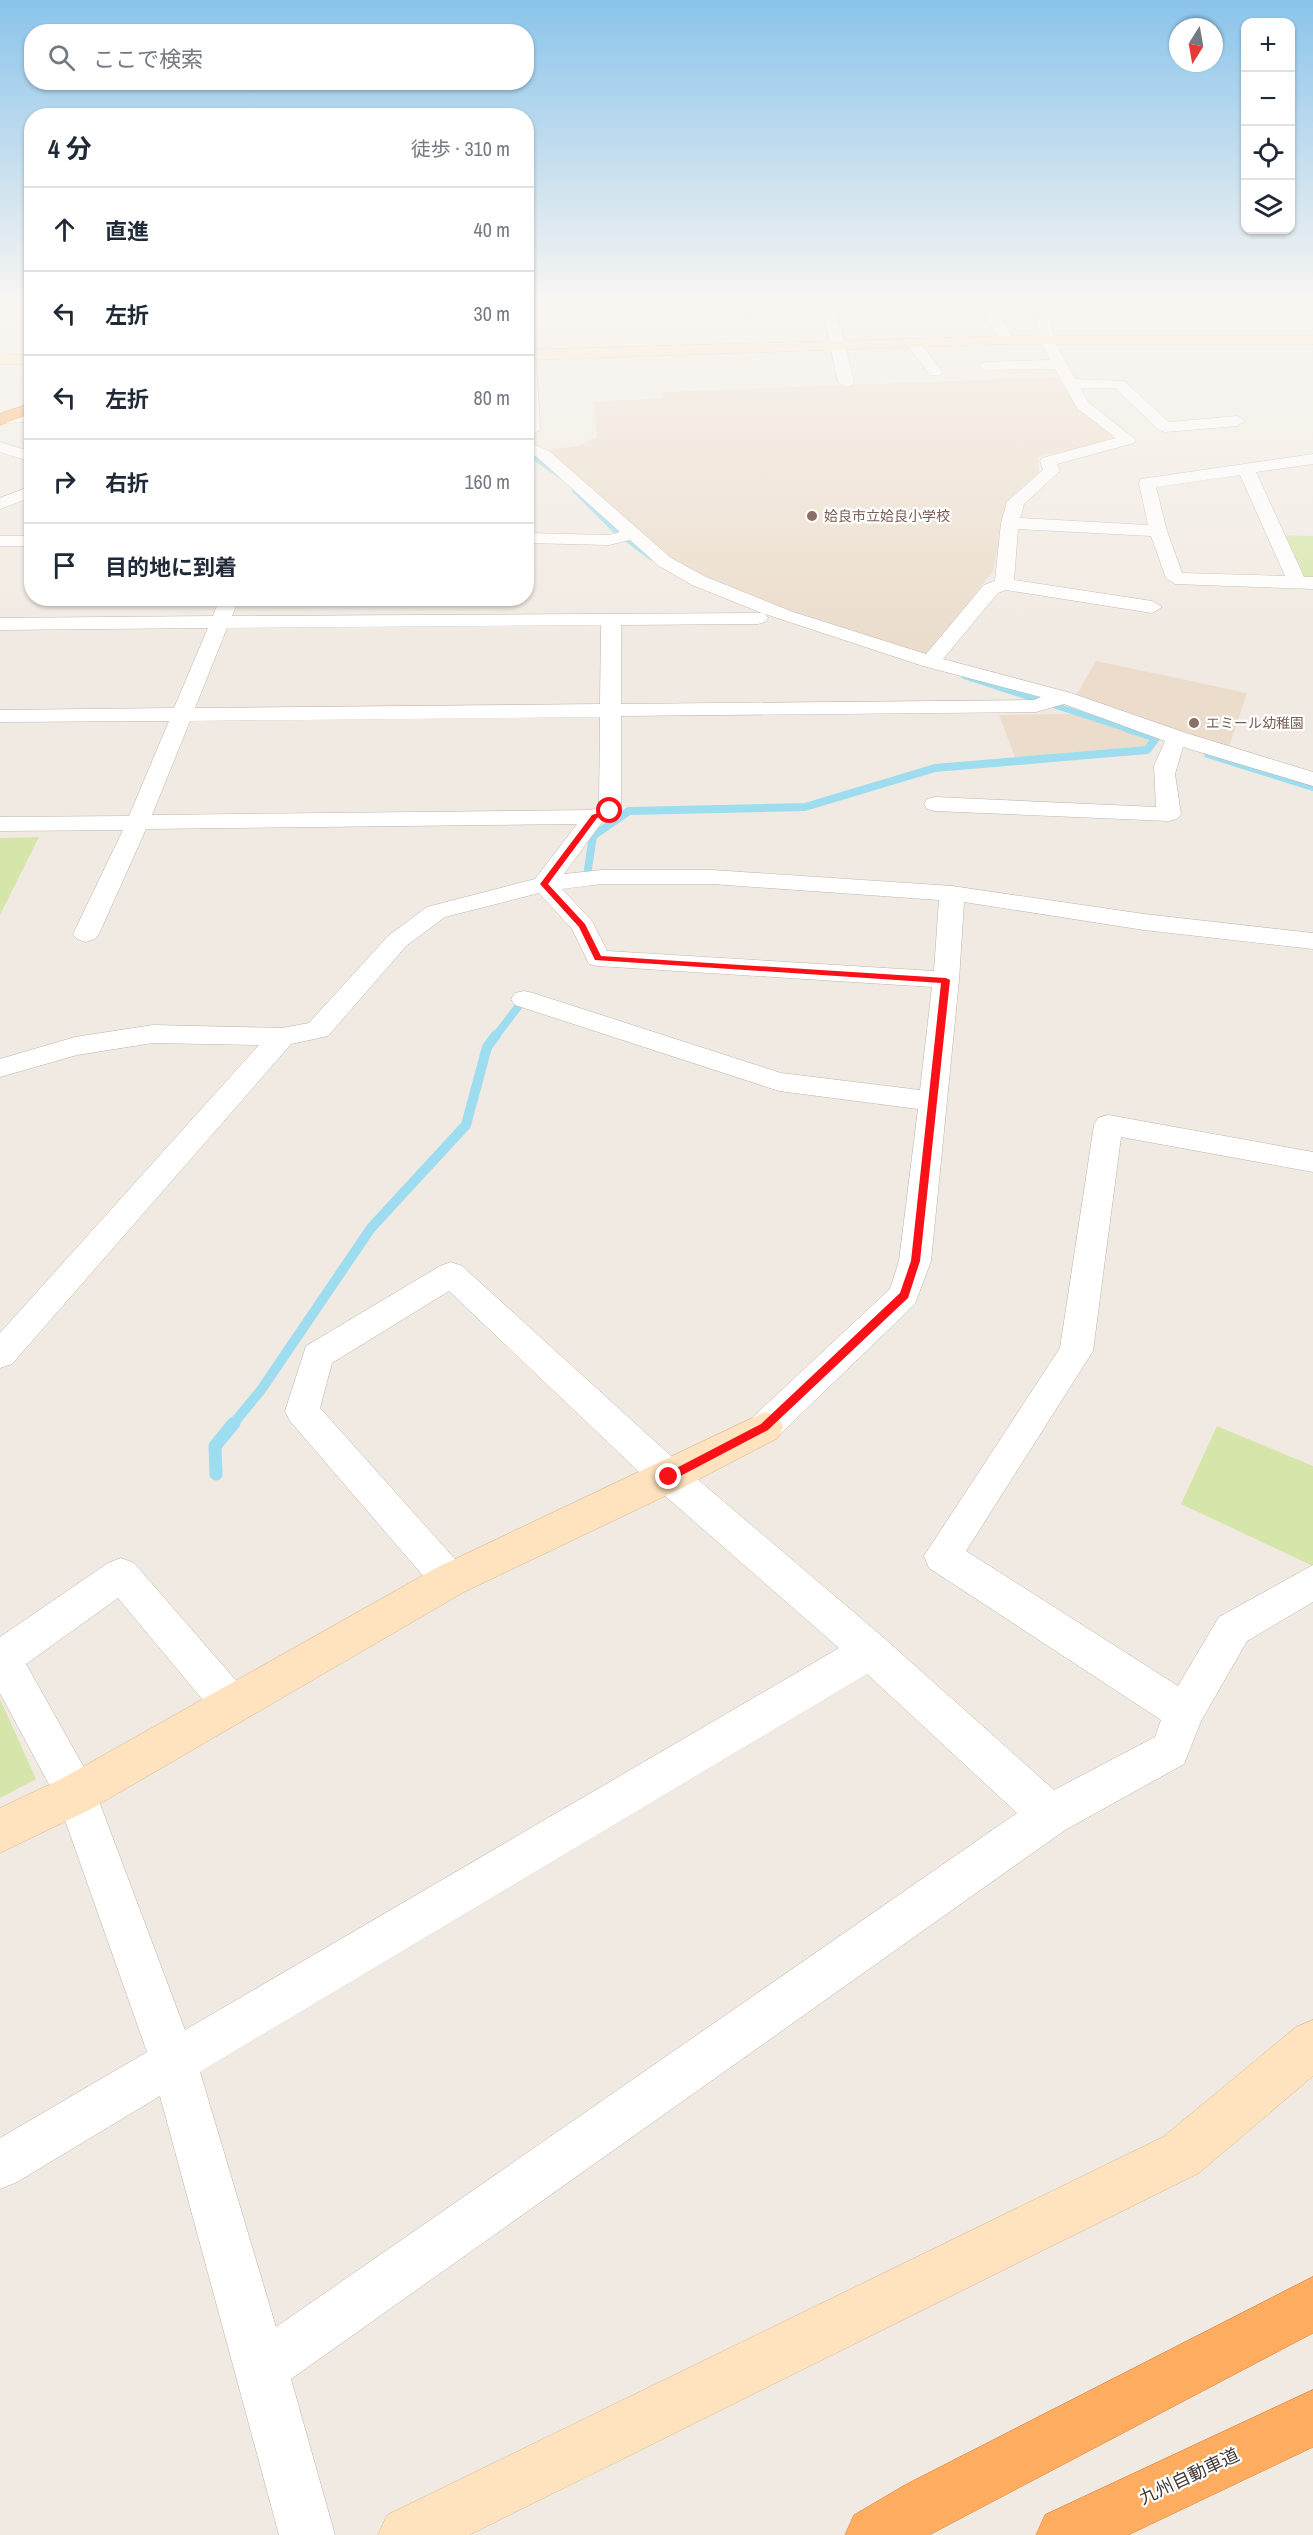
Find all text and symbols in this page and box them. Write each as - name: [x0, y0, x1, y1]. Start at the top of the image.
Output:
- north arrow: [1169, 18, 1223, 72]
- map controls: [1241, 18, 1295, 234]
- button: +: [1241, 18, 1295, 72]
- search box: [24, 24, 534, 90]
- icon: search: [45, 41, 78, 74]
- text: ここで検索: [93, 44, 203, 74]
- button: −: [1241, 72, 1295, 126]
- button: locate: [1241, 126, 1295, 180]
- text: 4 分: [48, 131, 92, 166]
- text: 徒歩 · 310 m: [411, 135, 510, 162]
- button: layers: [1241, 180, 1295, 234]
- icon: ahead: [48, 213, 81, 246]
- text: 直進: [105, 216, 149, 246]
- text: 40 m: [474, 216, 510, 243]
- icon: left: [48, 297, 81, 330]
- text: 左折: [105, 300, 149, 330]
- text: 30 m: [474, 300, 510, 327]
- icon: left: [48, 381, 81, 414]
- text: 左折: [105, 384, 149, 414]
- text: 80 m: [474, 384, 510, 411]
- icon: right: [48, 465, 81, 498]
- text: 右折: [105, 468, 149, 498]
- text: 160 m: [464, 468, 510, 495]
- place label: 姶良市立姶良小学校: [824, 507, 950, 525]
- marker: 姶良市立姶良小学校: [805, 509, 819, 523]
- icon: arrive: [48, 549, 81, 582]
- text: 目的地に到着: [105, 552, 237, 582]
- place label: エミール幼稚園: [1206, 714, 1304, 732]
- marker: エミール幼稚園: [1187, 716, 1201, 730]
- route start: [596, 797, 622, 823]
- route end: [655, 1463, 681, 1489]
- street label: 九州自動車道: [1135, 2442, 1243, 2510]

